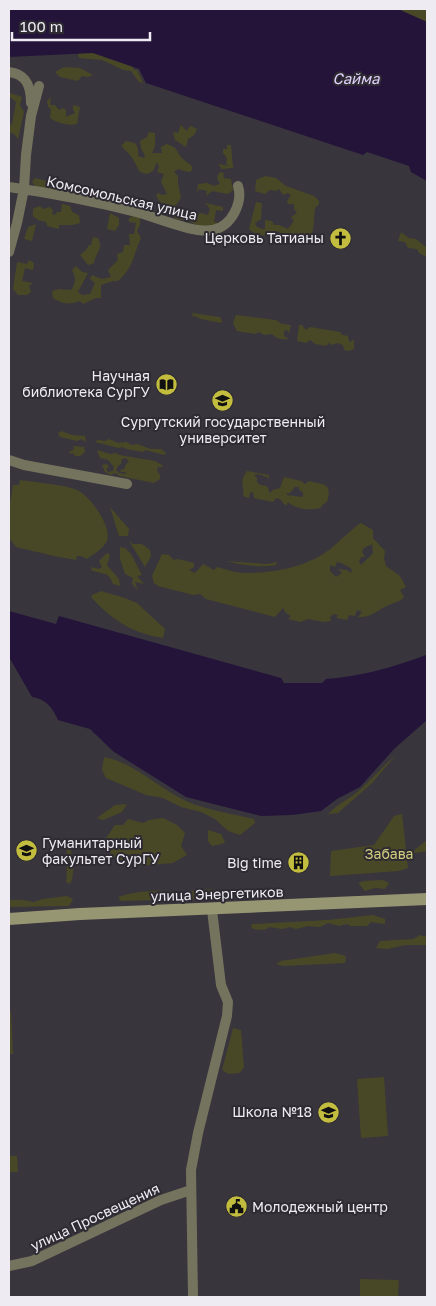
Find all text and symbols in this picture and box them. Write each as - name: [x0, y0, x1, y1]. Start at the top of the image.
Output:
- scale bar: [12, 10, 150, 42]
- text: 100 m: [20, 17, 63, 35]
- water label: Сайма: [332, 69, 380, 87]
- street label: Комсомольская улица: [45, 172, 199, 223]
- church icon: Церковь Татианы: [328, 226, 352, 250]
- place label: Церковь Татианы: [205, 229, 324, 246]
- place label: Научная библиотека СурГУ: [22, 367, 151, 400]
- library icon: Научная библиотека СурГУ: [154, 372, 178, 396]
- school or university icon: Сургутский государственный университет: [211, 388, 235, 412]
- place label: Сургутский государственный университет: [121, 413, 325, 446]
- place label: Гуманитарный факультет СурГУ: [42, 834, 160, 867]
- school or university icon: Гуманитарный факультет СурГУ: [14, 839, 38, 863]
- park label: Забава: [365, 845, 413, 862]
- building icon: Big time: [286, 851, 310, 875]
- place label: Big time: [227, 854, 282, 871]
- street label: улица Энергетиков: [150, 883, 284, 904]
- school or university icon: Школа №18: [316, 1100, 340, 1124]
- place label: Школа №18: [232, 1103, 312, 1120]
- street label: улица Просвещения: [27, 1179, 162, 1254]
- public building icon: Молодежный центр: [224, 1195, 248, 1219]
- place label: Молодежный центр: [252, 1198, 388, 1215]

